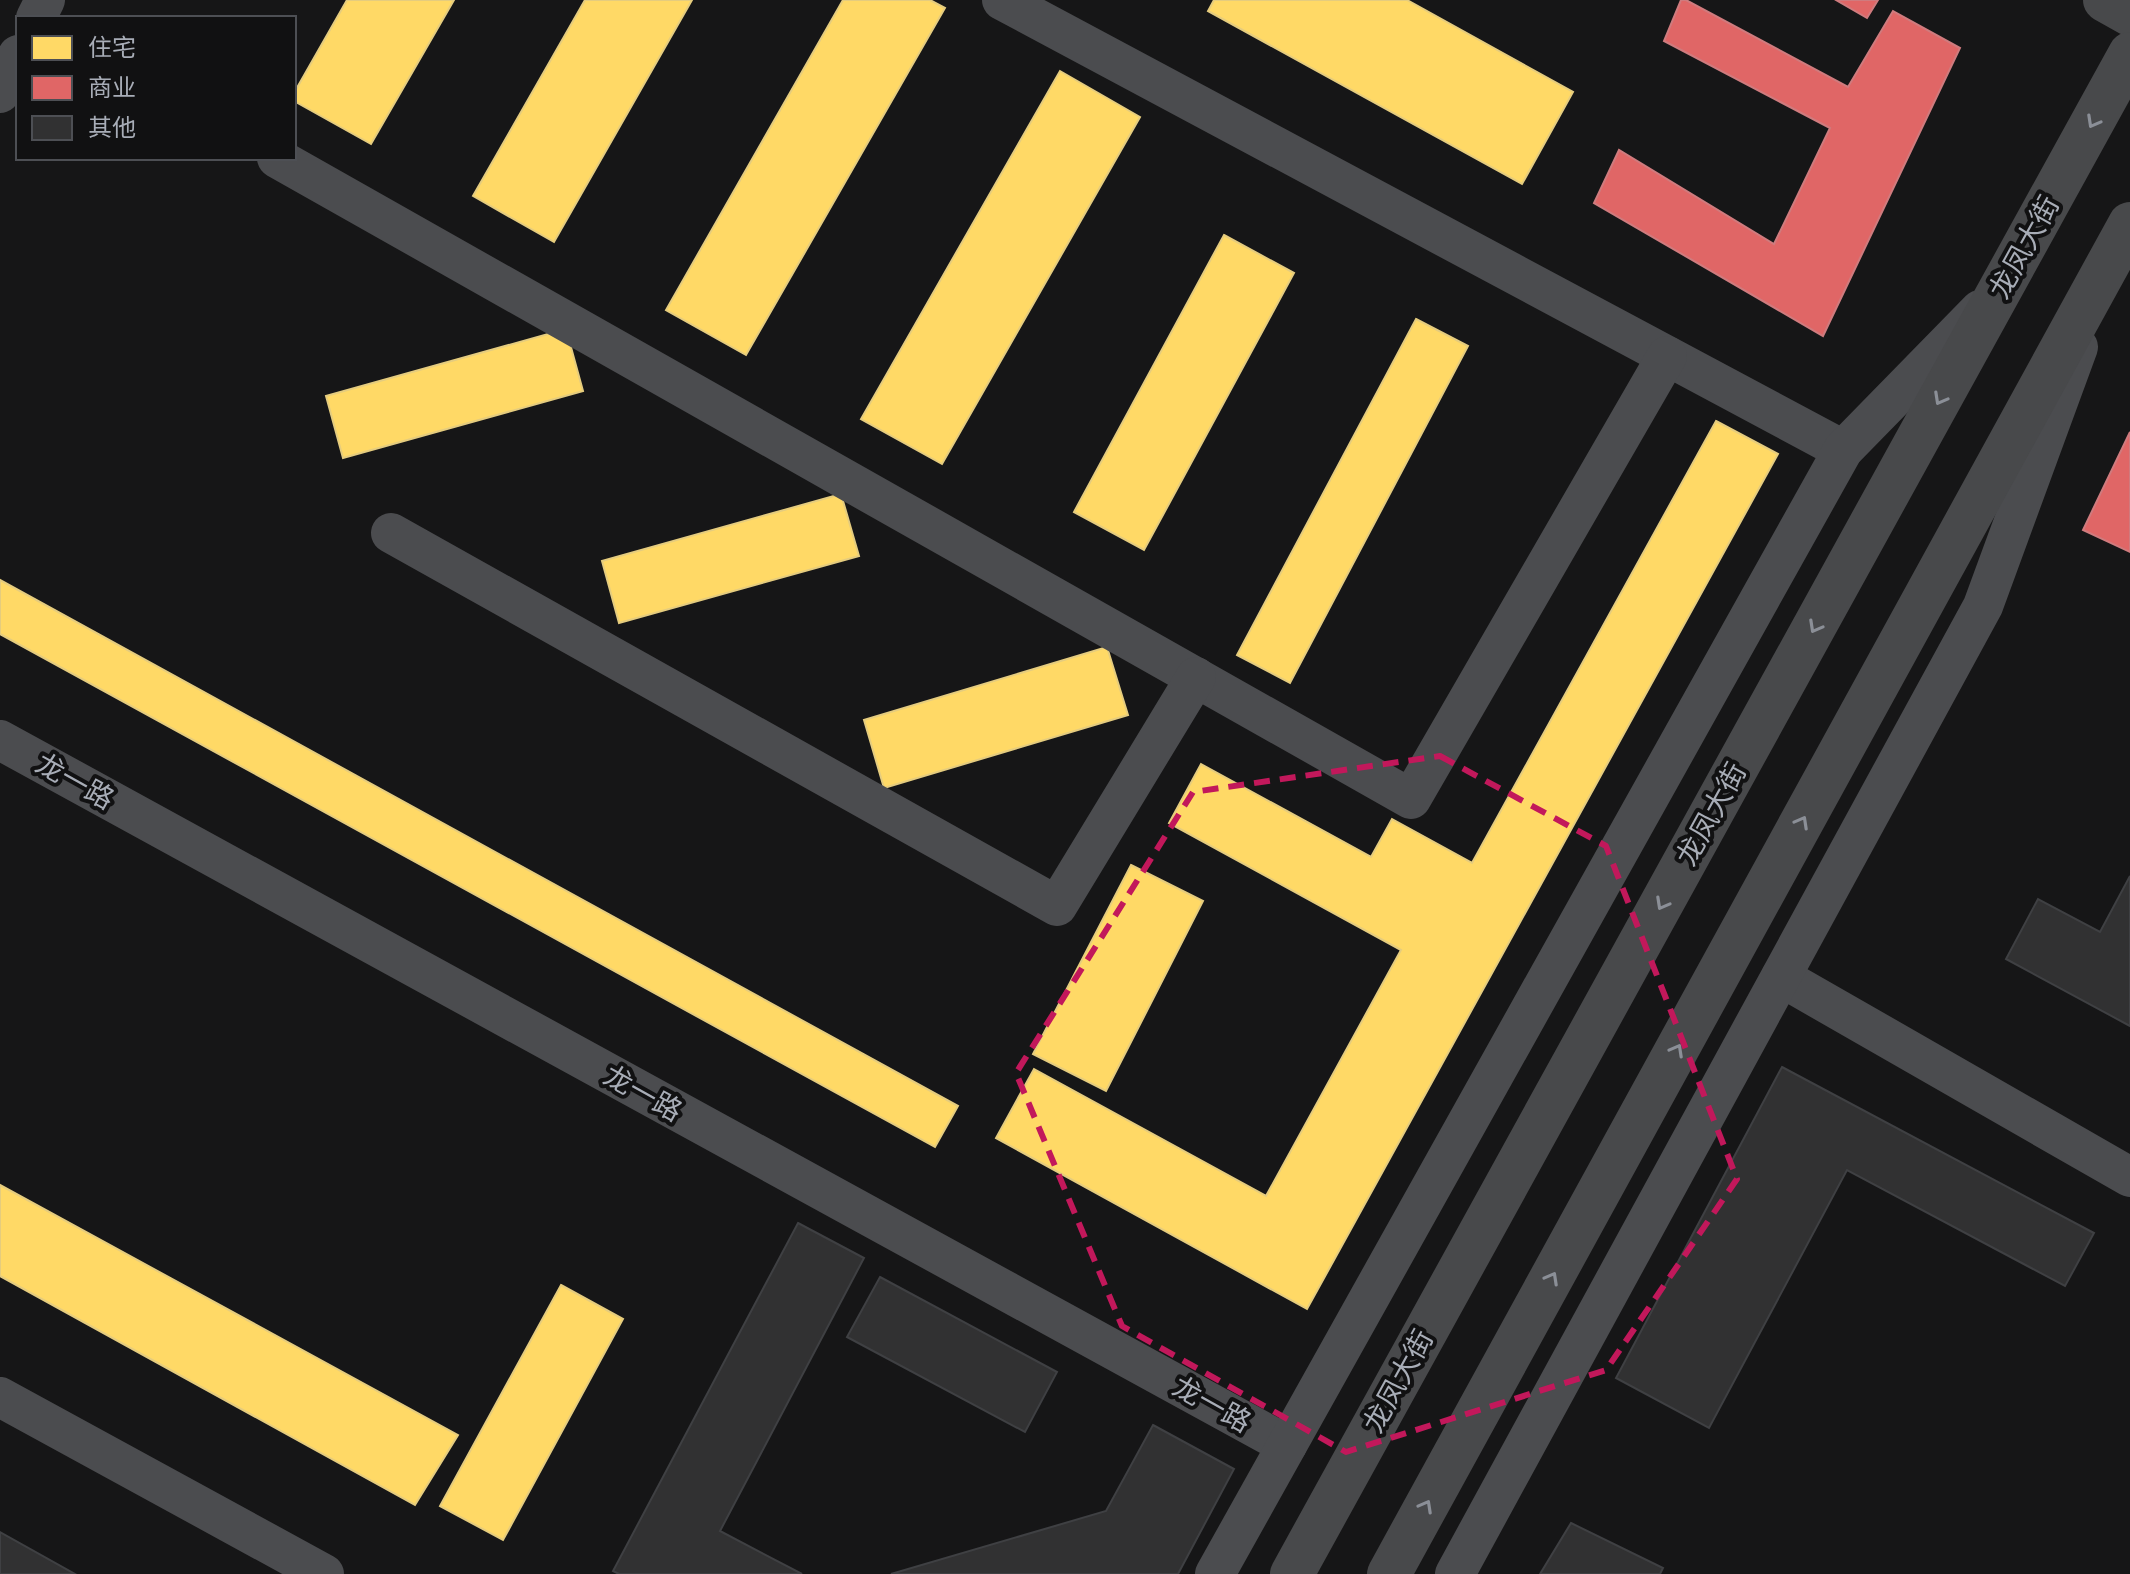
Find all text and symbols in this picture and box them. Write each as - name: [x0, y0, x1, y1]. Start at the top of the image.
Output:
- legend: [16, 16, 296, 160]
- text: 住宅: [88, 30, 136, 63]
- text: 商业: [88, 70, 136, 103]
- text: 其他: [88, 110, 136, 143]
- one-way arrow: [2087, 114, 2102, 129]
- street label: 龙凤大街: [1979, 188, 2067, 305]
- one-way arrow: [1935, 391, 1950, 406]
- one-way arrow: [1809, 618, 1825, 633]
- street label: 龙一路: [30, 743, 121, 817]
- street label: 龙凤大街: [1666, 755, 1754, 872]
- one-way arrow: [1792, 816, 1808, 831]
- one-way arrow: [1656, 895, 1672, 909]
- one-way arrow: [1667, 1044, 1682, 1058]
- street label: 龙一路: [598, 1055, 689, 1129]
- one-way arrow: [1542, 1271, 1557, 1286]
- street label: 龙凤大街: [1353, 1322, 1441, 1439]
- street label: 龙一路: [1167, 1366, 1258, 1440]
- one-way arrow: [1417, 1499, 1432, 1514]

